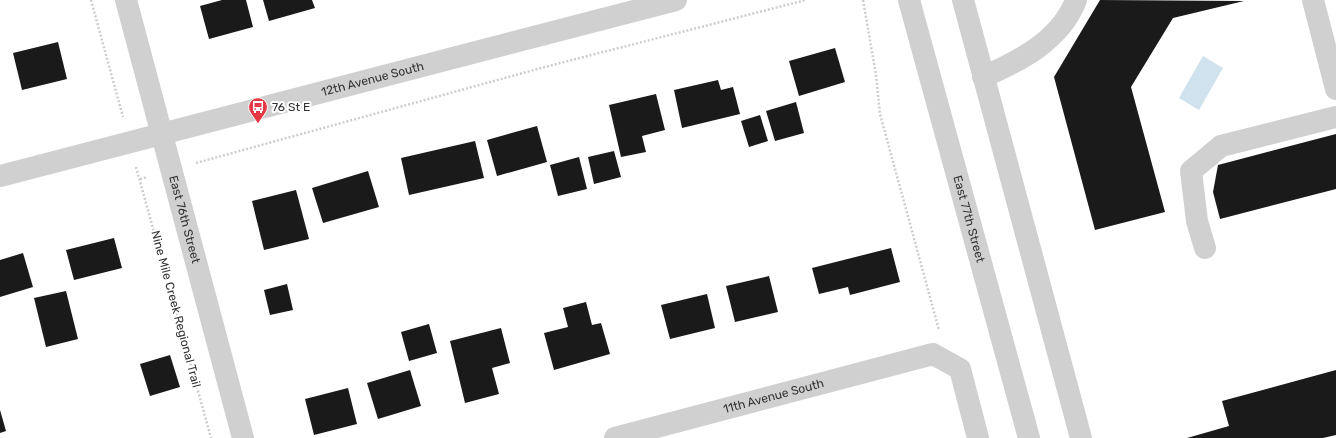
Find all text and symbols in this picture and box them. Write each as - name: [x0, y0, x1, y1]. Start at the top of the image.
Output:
- street label: 12th Avenue South: [320, 59, 425, 99]
- bus stop icon: 76 St E: [247, 96, 269, 124]
- place label: 76 St E: [272, 100, 310, 114]
- street label: East 76th Street: [166, 174, 203, 265]
- street label: East 77th Street: [950, 174, 988, 264]
- street label: Nine Mile Creek Regional Trail: [148, 229, 204, 389]
- street label: 11th Avenue South: [722, 376, 825, 416]

